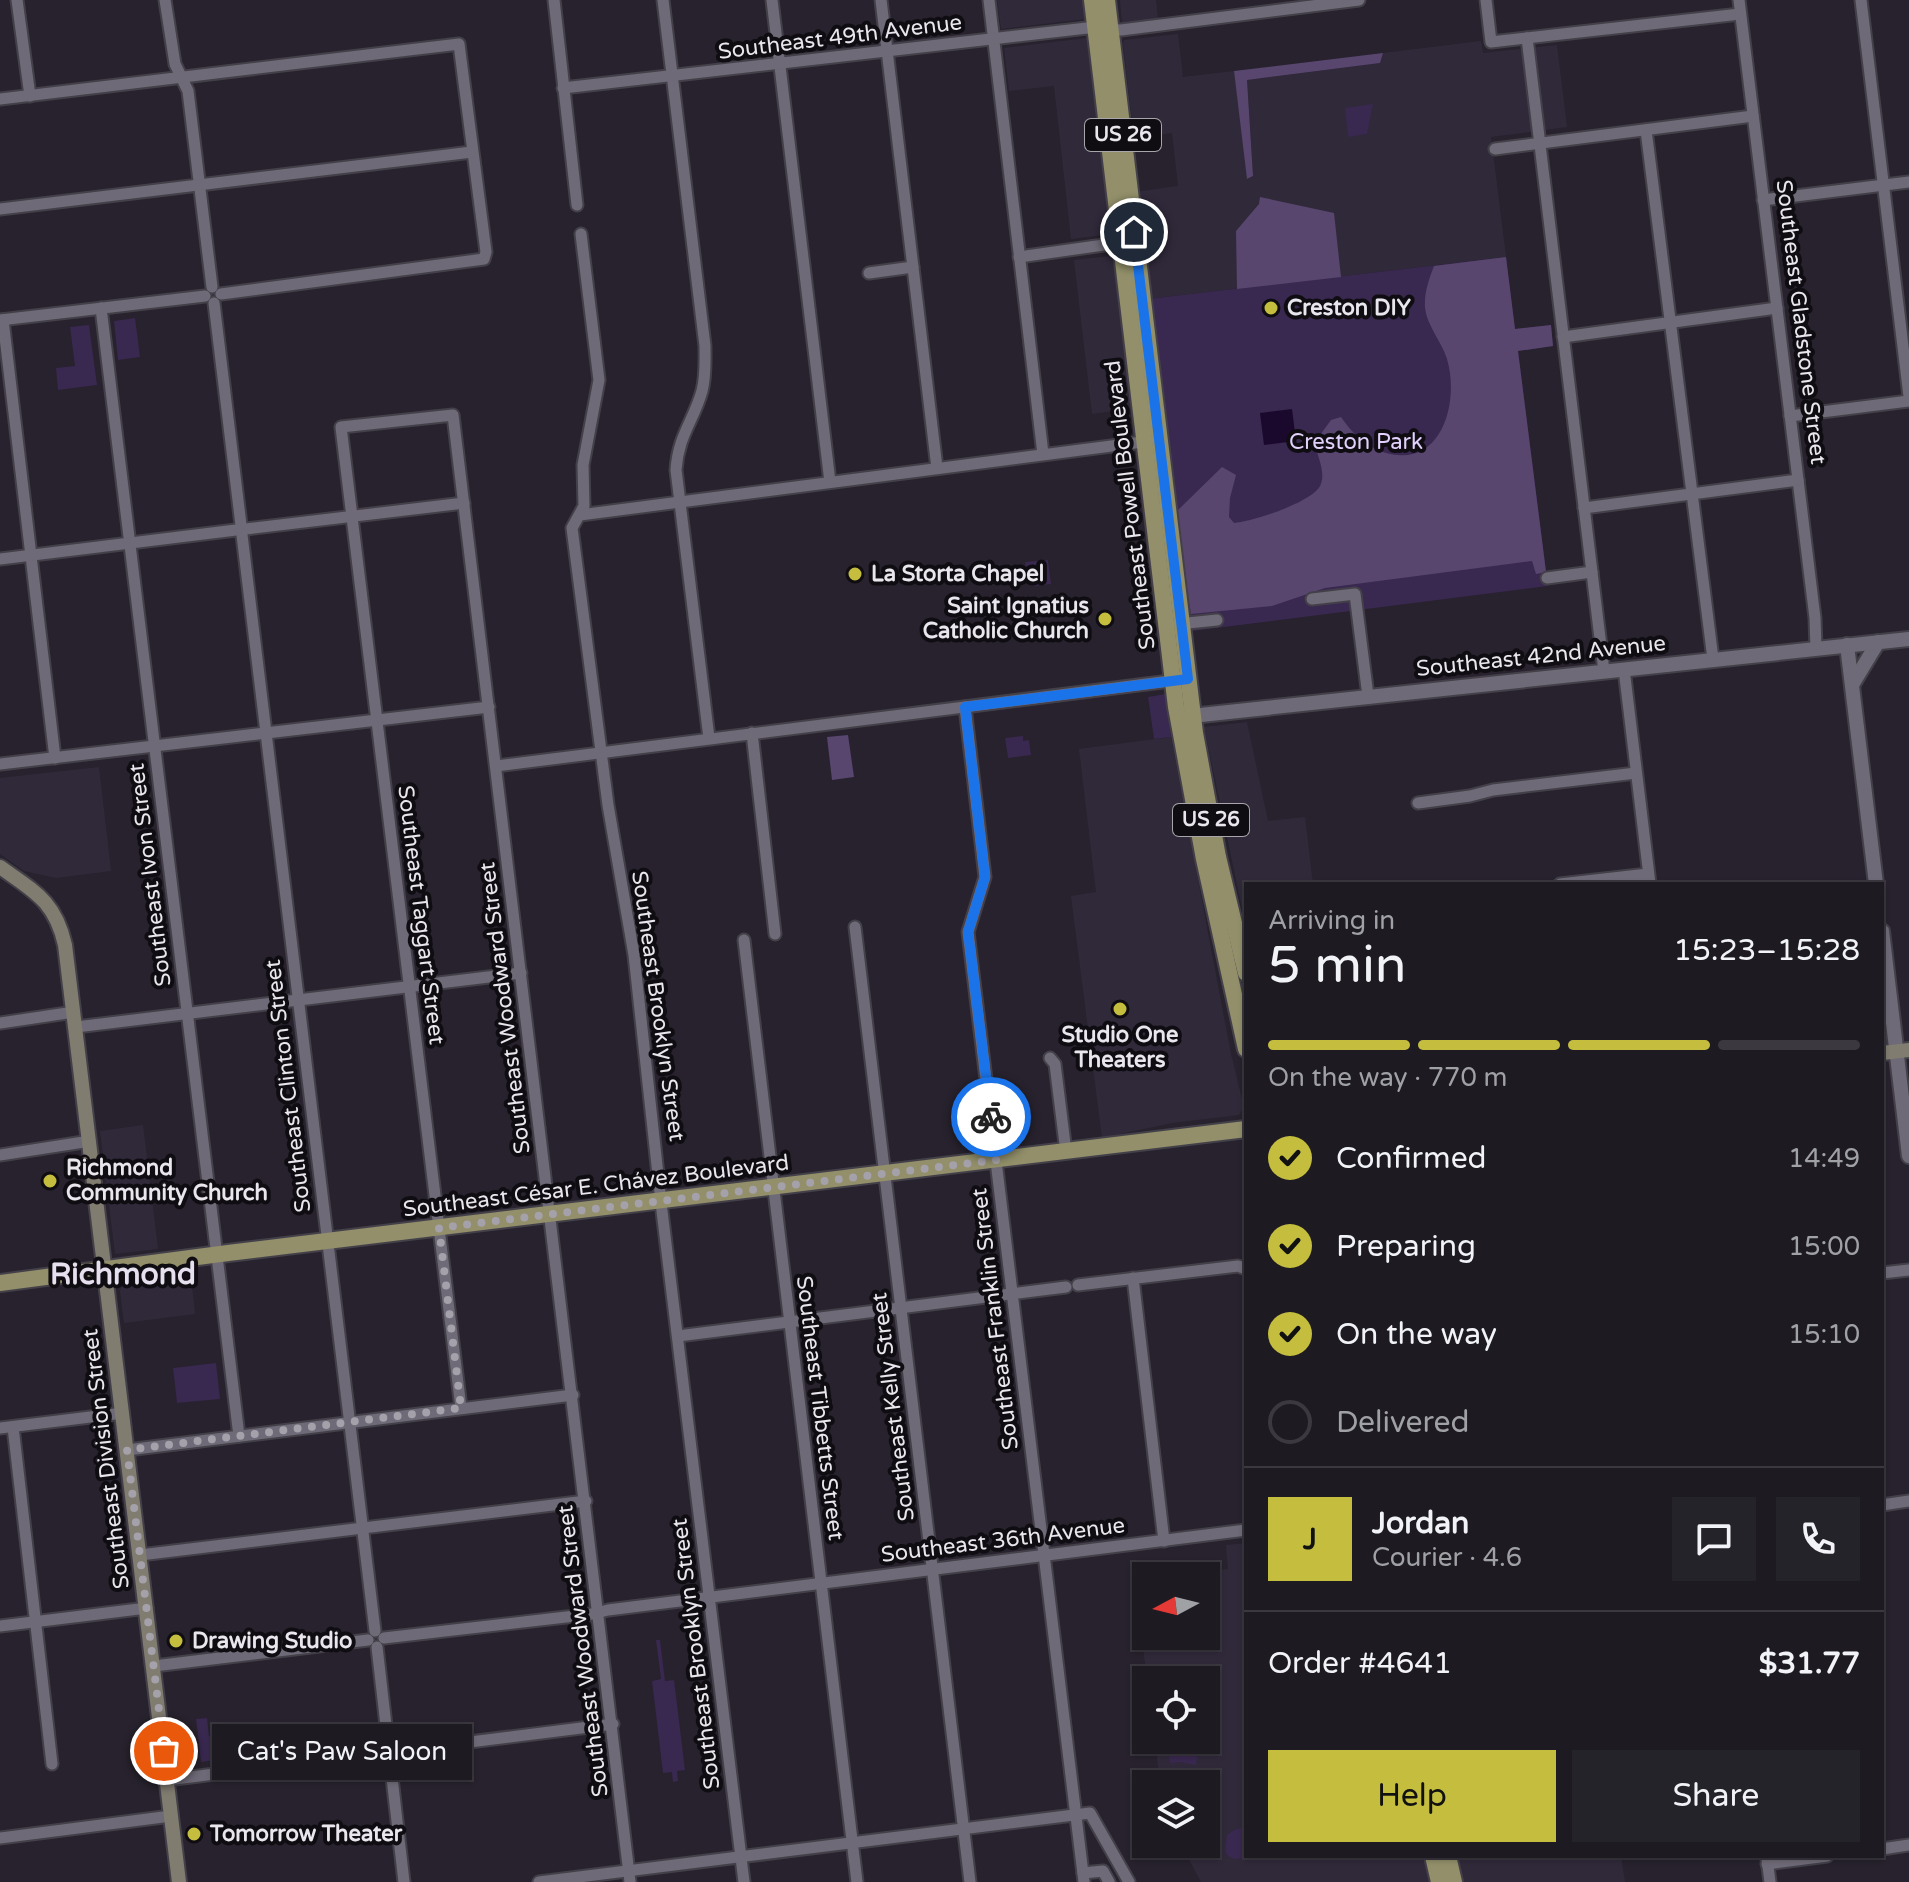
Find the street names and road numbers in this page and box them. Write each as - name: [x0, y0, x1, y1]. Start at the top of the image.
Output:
- street label: Southeast 49th Avenue: [717, 9, 963, 65]
- road number: US 26: [1085, 119, 1161, 151]
- street label: Southeast Gladstone Street: [1771, 178, 1831, 466]
- street label: Southeast Powell Boulevard: [1099, 359, 1161, 651]
- street label: Southeast 42nd Avenue: [1415, 630, 1667, 682]
- street label: Southeast Ivon Street: [123, 762, 177, 988]
- street label: Southeast Taggart Street: [392, 784, 450, 1046]
- road number: US 26: [1173, 804, 1249, 836]
- street label: Southeast Woodward Street: [474, 861, 536, 1155]
- street label: Southeast Brooklyn Street: [626, 869, 690, 1143]
- street label: Southeast Clinton Street: [260, 958, 316, 1214]
- street label: Southeast César E. Chávez Boulevard: [402, 1149, 790, 1223]
- street label: Southeast Franklin Street: [966, 1187, 1024, 1451]
- street label: Southeast Tibbetts Street: [791, 1274, 849, 1542]
- street label: Southeast Kelly Street: [866, 1291, 920, 1523]
- street label: Southeast Division Street: [77, 1327, 135, 1591]
- street label: Southeast Woodward Street: [552, 1504, 614, 1798]
- street label: Southeast 36th Avenue: [880, 1512, 1126, 1568]
- street label: Southeast Brooklyn Street: [666, 1517, 726, 1791]

